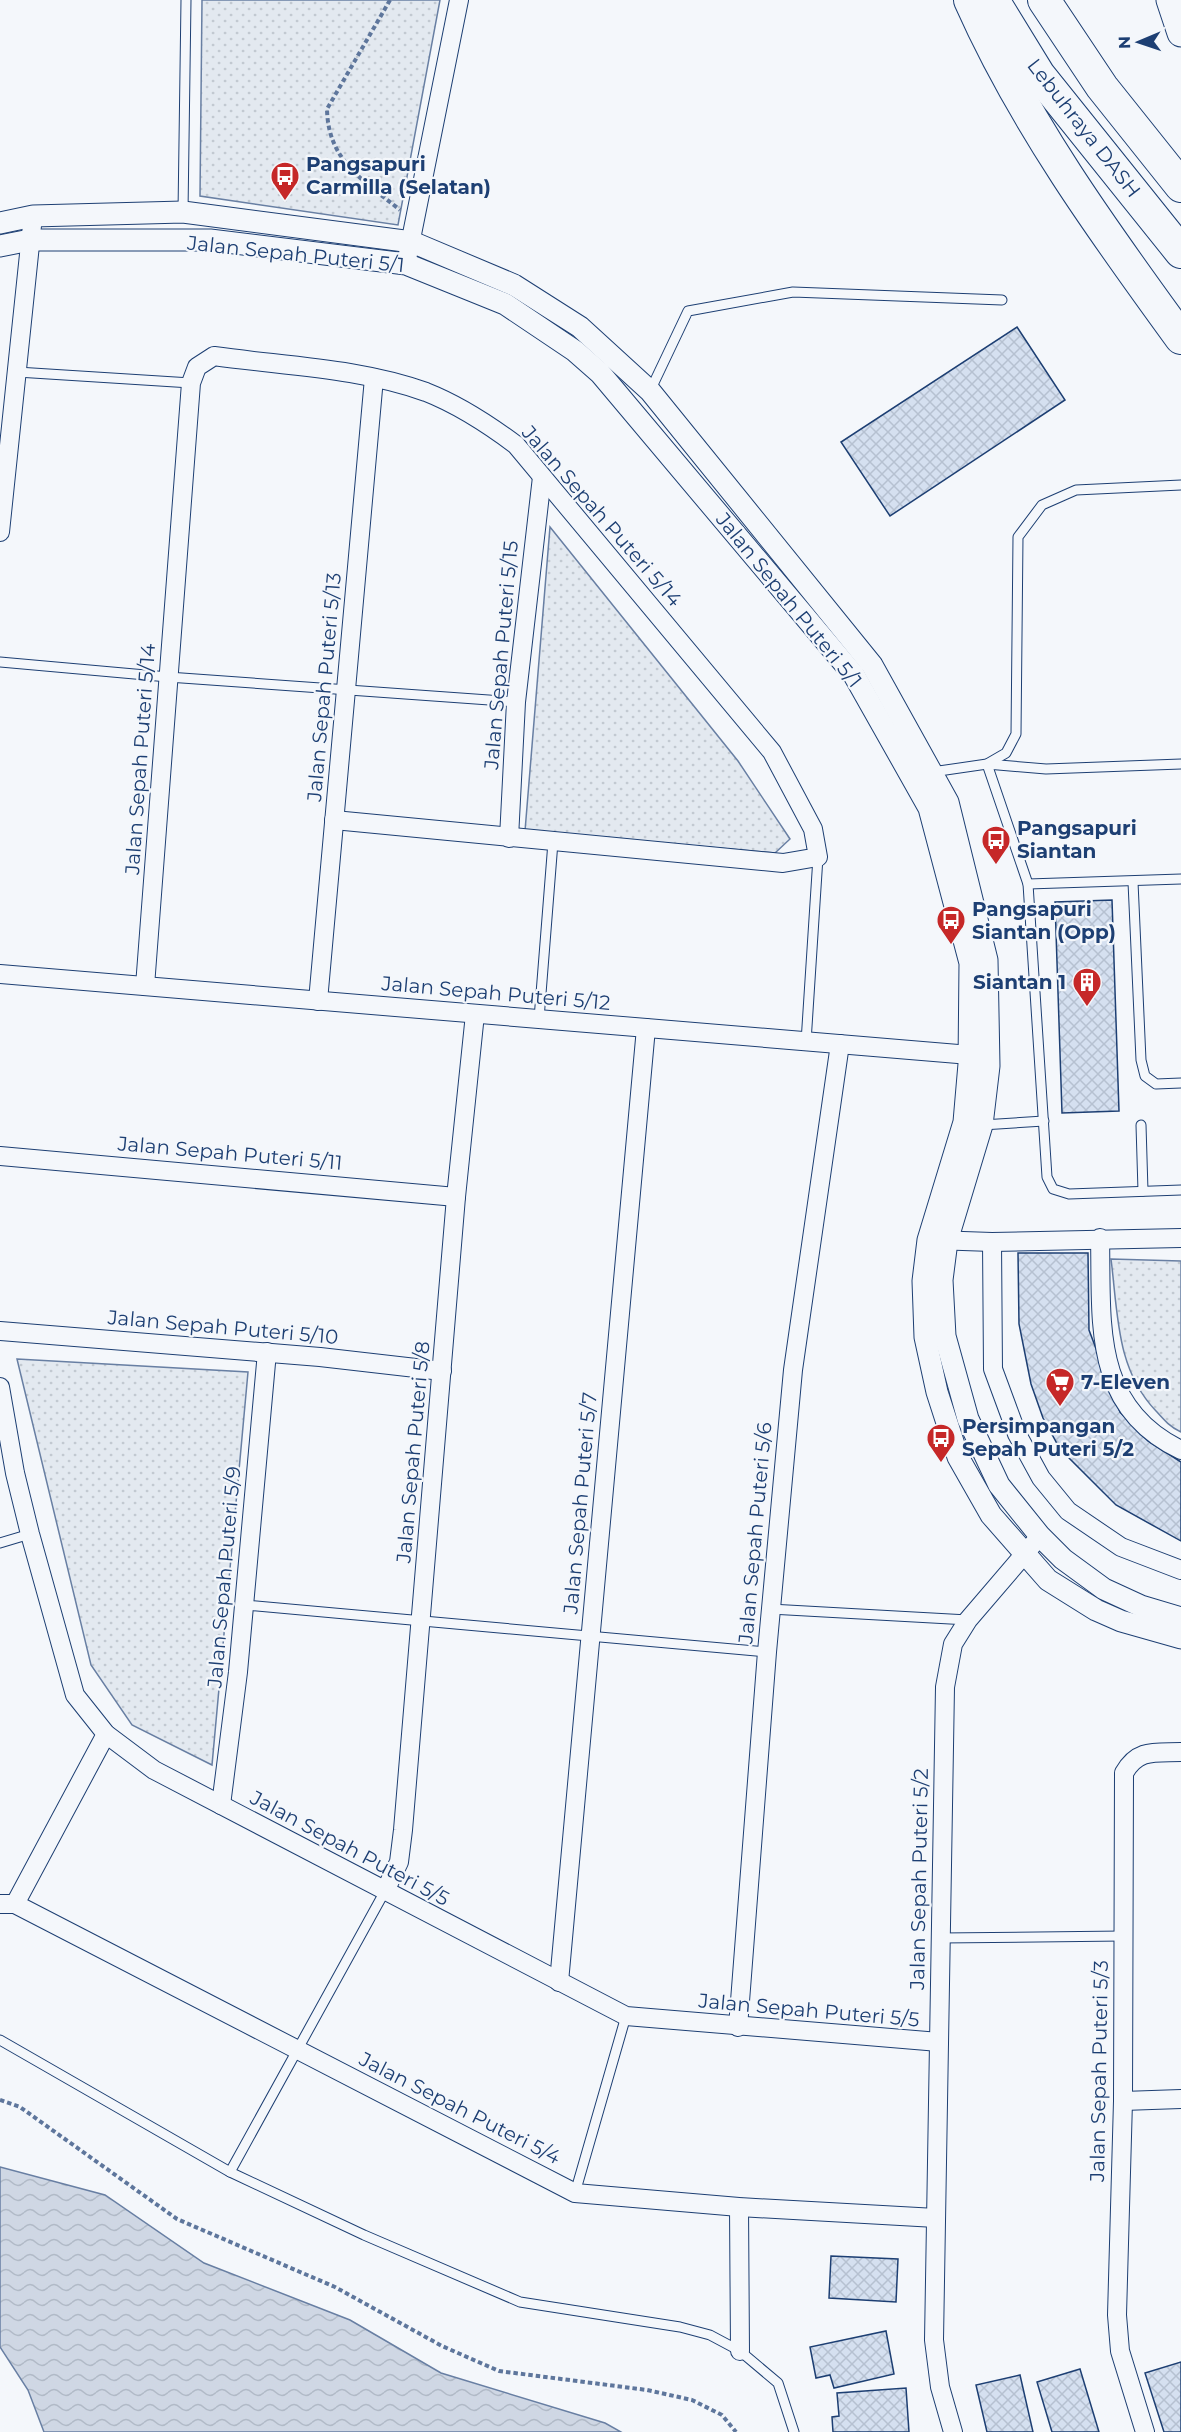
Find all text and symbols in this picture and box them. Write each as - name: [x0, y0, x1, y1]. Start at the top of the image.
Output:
- north arrow: [1109, 12, 1169, 72]
- text: N: [1115, 36, 1134, 49]
- street label: Lebuhraya DASH: [1022, 54, 1146, 202]
- place label: Pangsapuri Carmilla (Selatan): [306, 152, 491, 199]
- bus stop icon: Pangsapuri Carmilla (Selatan): [269, 160, 301, 202]
- street label: Jalan Sepah Puteri 5/1: [185, 231, 406, 277]
- street label: Jalan Sepah Puteri 5/14: [516, 420, 687, 611]
- street label: Jalan Sepah Puteri 5/1: [710, 507, 867, 692]
- street label: Jalan Sepah Puteri 5/15: [479, 540, 523, 771]
- street label: Jalan Sepah Puteri 5/13: [302, 572, 346, 803]
- street label: Jalan Sepah Puteri 5/14: [120, 643, 160, 876]
- place label: Pangsapuri Siantan: [1017, 816, 1137, 863]
- bus stop icon: Pangsapuri Siantan: [980, 824, 1012, 866]
- place label: Pangsapuri Siantan (Opp): [972, 897, 1116, 944]
- bus stop icon: Pangsapuri Siantan (Opp): [935, 904, 967, 946]
- building icon: Siantan 1: [1071, 966, 1103, 1008]
- place label: Siantan 1: [973, 970, 1066, 994]
- street label: Jalan Sepah Puteri 5/12: [380, 971, 611, 1015]
- street label: Jalan Sepah Puteri 5/11: [116, 1131, 343, 1175]
- street label: Jalan Sepah Puteri 5/10: [106, 1305, 339, 1349]
- street label: Jalan Sepah Puteri 5/8: [391, 1340, 435, 1565]
- supermarket icon: 7-Eleven: [1044, 1366, 1076, 1408]
- place label: 7-Eleven: [1081, 1370, 1170, 1394]
- street label: Jalan Sepah Puteri 5/7: [558, 1391, 602, 1616]
- place label: Persimpangan Sepah Puteri 5/2: [962, 1414, 1134, 1461]
- street label: Jalan Sepah Puteri 5/6: [733, 1421, 777, 1646]
- bus stop icon: Persimpangan Sepah Puteri 5/2: [925, 1422, 957, 1464]
- street label: Jalan Sepah Puteri 5/9: [202, 1465, 246, 1690]
- street label: Jalan Sepah Puteri 5/2: [905, 1768, 933, 1991]
- street label: Jalan Sepah Puteri 5/5: [246, 1785, 453, 1911]
- street label: Jalan Sepah Puteri 5/3: [1085, 1960, 1113, 2183]
- street label: Jalan Sepah Puteri 5/5: [697, 1988, 920, 2032]
- street label: Jalan Sepah Puteri 5/4: [355, 2046, 564, 2169]

